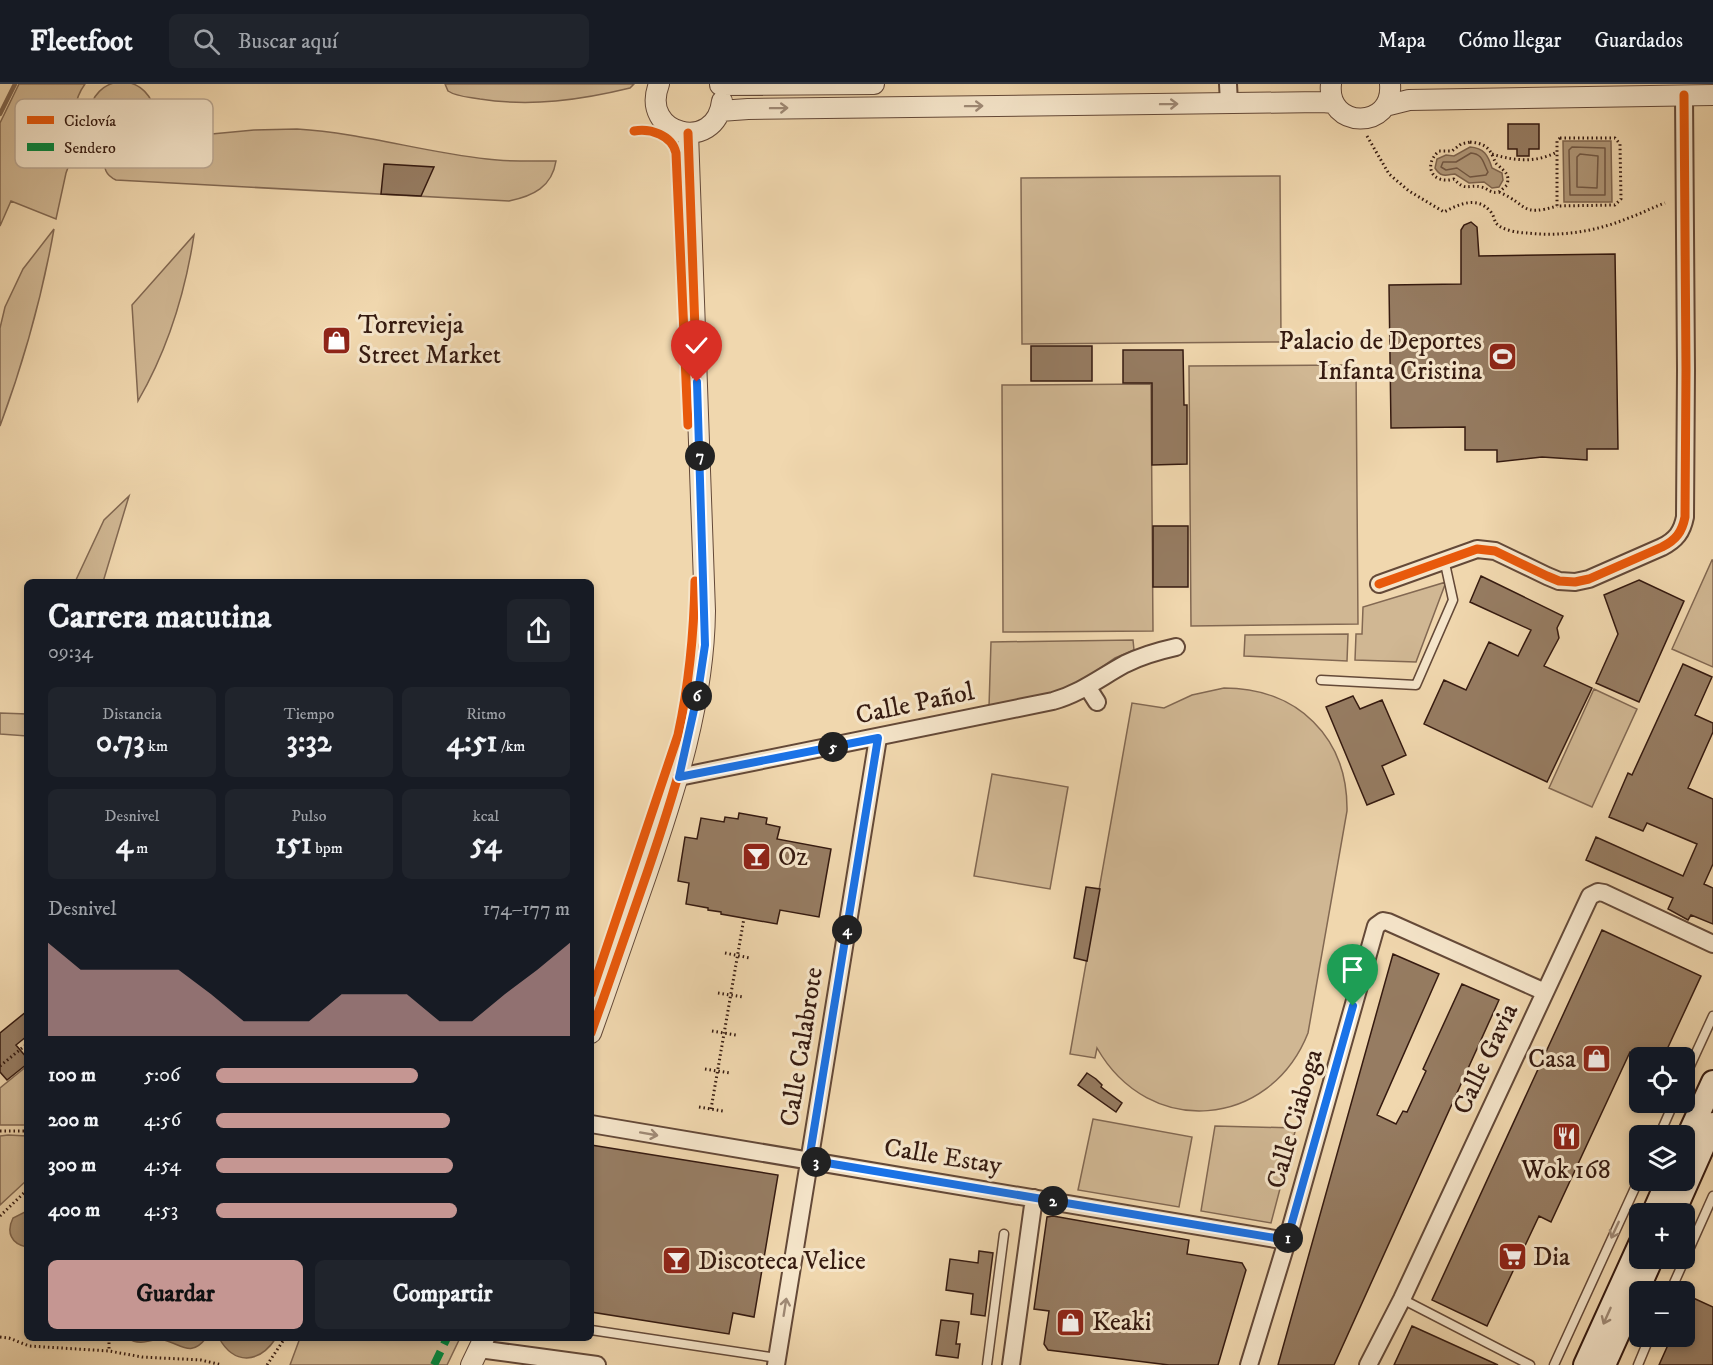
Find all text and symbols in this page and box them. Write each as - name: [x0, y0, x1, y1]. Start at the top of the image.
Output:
- search box: [169, 14, 589, 68]
- text: Fleetfoot: [30, 24, 133, 59]
- icon: search: [190, 25, 223, 58]
- text: Buscar aquí: [238, 28, 338, 55]
- text: Mapa: [1378, 28, 1426, 54]
- text: Cómo llegar: [1459, 28, 1561, 54]
- text: Guardados: [1594, 28, 1683, 54]
- one-way arrow: [1158, 98, 1178, 110]
- legend: [15, 99, 213, 168]
- one-way arrow: [963, 100, 983, 112]
- one-way arrow: [768, 102, 788, 114]
- text: Ciclovía: [64, 111, 116, 131]
- text: Sendero: [64, 138, 116, 158]
- place label: Torrevieja Street Market: [358, 309, 501, 372]
- pin: [671, 320, 722, 382]
- shop icon: Torrevieja Street Market: [321, 324, 353, 356]
- place label: Palacio de Deportes Infanta Cristina: [1278, 325, 1482, 388]
- icon: check: [680, 329, 713, 362]
- sports icon: Palacio de Deportes Infanta Cristina: [1487, 340, 1519, 372]
- pin: 7: [685, 441, 715, 471]
- text: 7: [696, 446, 704, 466]
- text: Carrera matutina: [48, 597, 271, 638]
- button: share: [507, 599, 570, 662]
- text: 09:34: [48, 640, 93, 665]
- street label: Calle Pañol: [853, 675, 977, 733]
- pin: 6: [682, 681, 712, 711]
- text: 6: [693, 686, 701, 706]
- text: Distancia: [102, 704, 162, 724]
- text: Tiempo: [284, 704, 334, 724]
- text: Ritmo: [466, 704, 506, 724]
- text: 0.73: [96, 724, 145, 761]
- text: 3:32: [287, 724, 331, 761]
- text: 4:51: [447, 724, 498, 761]
- pin: 5: [818, 732, 848, 762]
- text: km: [145, 736, 168, 756]
- text: /km: [498, 736, 525, 756]
- text: 5: [829, 737, 837, 757]
- text: Desnivel: [105, 806, 159, 826]
- text: Pulso: [292, 806, 326, 826]
- text: kcal: [473, 806, 499, 826]
- text: 4: [116, 826, 133, 863]
- text: 151: [275, 826, 312, 863]
- text: 54: [471, 826, 501, 863]
- text: m: [133, 838, 148, 858]
- text: bpm: [312, 838, 343, 858]
- bar icon: Oz: [741, 841, 773, 873]
- place label: Oz: [778, 841, 808, 874]
- text: Desnivel: [48, 897, 117, 922]
- text: 174–177 m: [483, 897, 570, 922]
- pin: 4: [832, 915, 862, 945]
- text: 4: [842, 920, 852, 940]
- pin: [1327, 944, 1378, 1006]
- icon: arrive: [1336, 953, 1369, 986]
- street label: Calle Calabrote: [773, 965, 831, 1129]
- street label: Calle Gavia: [1446, 998, 1526, 1120]
- place label: Casa: [1528, 1043, 1576, 1076]
- shop icon: Casa: [1581, 1043, 1613, 1075]
- street label: Calle Ciaboga: [1259, 1045, 1331, 1193]
- map controls: [1629, 1047, 1695, 1347]
- button: locate: [1629, 1047, 1695, 1113]
- text: 100 m: [48, 1063, 96, 1088]
- text: 5:06: [144, 1063, 180, 1088]
- text: 200 m: [48, 1108, 99, 1133]
- text: 4:56: [144, 1108, 181, 1133]
- restaurant icon: Wok 168: [1550, 1120, 1582, 1152]
- button: layers: [1629, 1125, 1695, 1191]
- one-way arrow: [638, 1128, 658, 1139]
- street label: Calle Estay: [882, 1131, 1005, 1183]
- pin: 3: [801, 1147, 831, 1177]
- text: 3: [813, 1152, 819, 1172]
- text: 300 m: [48, 1153, 96, 1178]
- text: 4:54: [144, 1153, 181, 1178]
- place label: Wok 168: [1520, 1154, 1611, 1187]
- pin: 2: [1038, 1186, 1068, 1216]
- text: 2: [1049, 1191, 1057, 1211]
- text: 400 m: [48, 1198, 100, 1223]
- text: 4:53: [144, 1198, 178, 1223]
- button: +: [1629, 1203, 1695, 1269]
- one-way arrow: [1609, 1221, 1621, 1239]
- pin: 1: [1273, 1223, 1303, 1253]
- text: 1: [1285, 1228, 1291, 1248]
- supermarket icon: Dia: [1496, 1241, 1528, 1273]
- place label: Dia: [1533, 1241, 1570, 1274]
- bar icon: Discoteca Velice: [661, 1245, 693, 1277]
- place label: Discoteca Velice: [698, 1245, 866, 1278]
- button: Guardar: [48, 1260, 303, 1329]
- button: Compartir: [315, 1260, 570, 1329]
- button: −: [1629, 1281, 1695, 1347]
- one-way arrow: [780, 1298, 791, 1318]
- shop icon: Keaki: [1055, 1306, 1087, 1338]
- place label: Keaki: [1092, 1306, 1151, 1339]
- one-way arrow: [1600, 1307, 1612, 1325]

